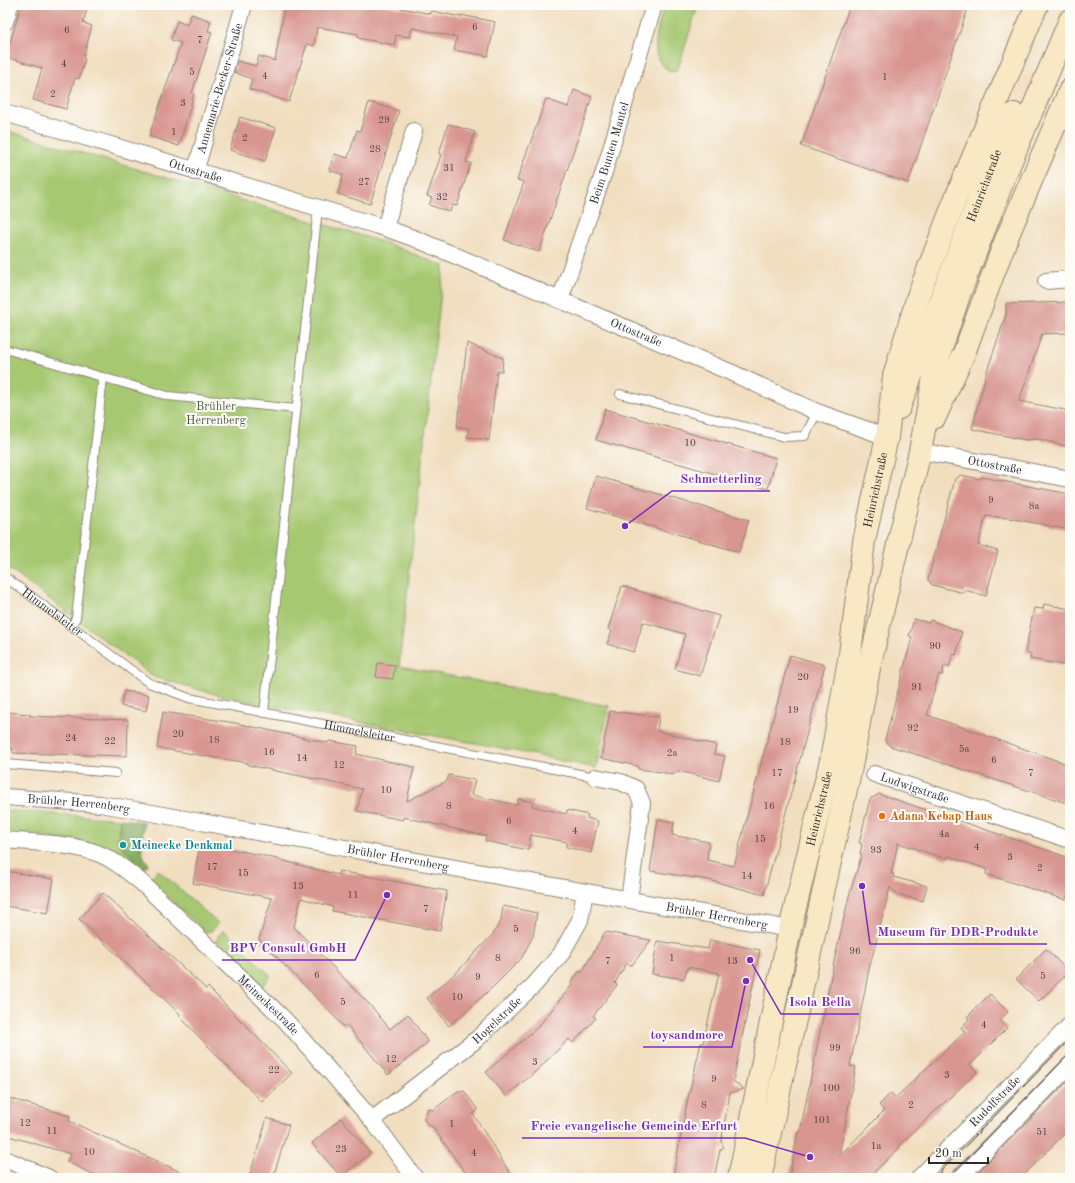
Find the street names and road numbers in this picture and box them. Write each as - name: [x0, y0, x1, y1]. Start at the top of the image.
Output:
- street label: Annemarie-Becker-Straße: [196, 21, 245, 156]
- street label: Beim Bunten Mantel: [588, 101, 632, 206]
- street label: Heinrichstraße: [966, 148, 1005, 224]
- street label: Ottostraße: [167, 158, 224, 185]
- street label: Ottostraße: [608, 317, 664, 350]
- street label: Heinrichstraße: [862, 451, 891, 529]
- street label: Ottostraße: [966, 455, 1023, 477]
- street label: Himmelsleiter: [19, 586, 85, 639]
- street label: Himmelsleiter: [322, 719, 396, 745]
- street label: Heinrichstraße: [805, 770, 835, 848]
- street label: Ludwigstraße: [878, 772, 951, 806]
- street label: Brühler Herrenberg: [27, 794, 131, 816]
- street label: Brühler Herrenberg: [346, 844, 450, 874]
- street label: Brühler Herrenberg: [665, 902, 769, 932]
- street label: Meineckestraße: [235, 973, 301, 1038]
- street label: Hogelstraße: [471, 995, 525, 1047]
- street label: Rudolfstraße: [968, 1074, 1024, 1130]

